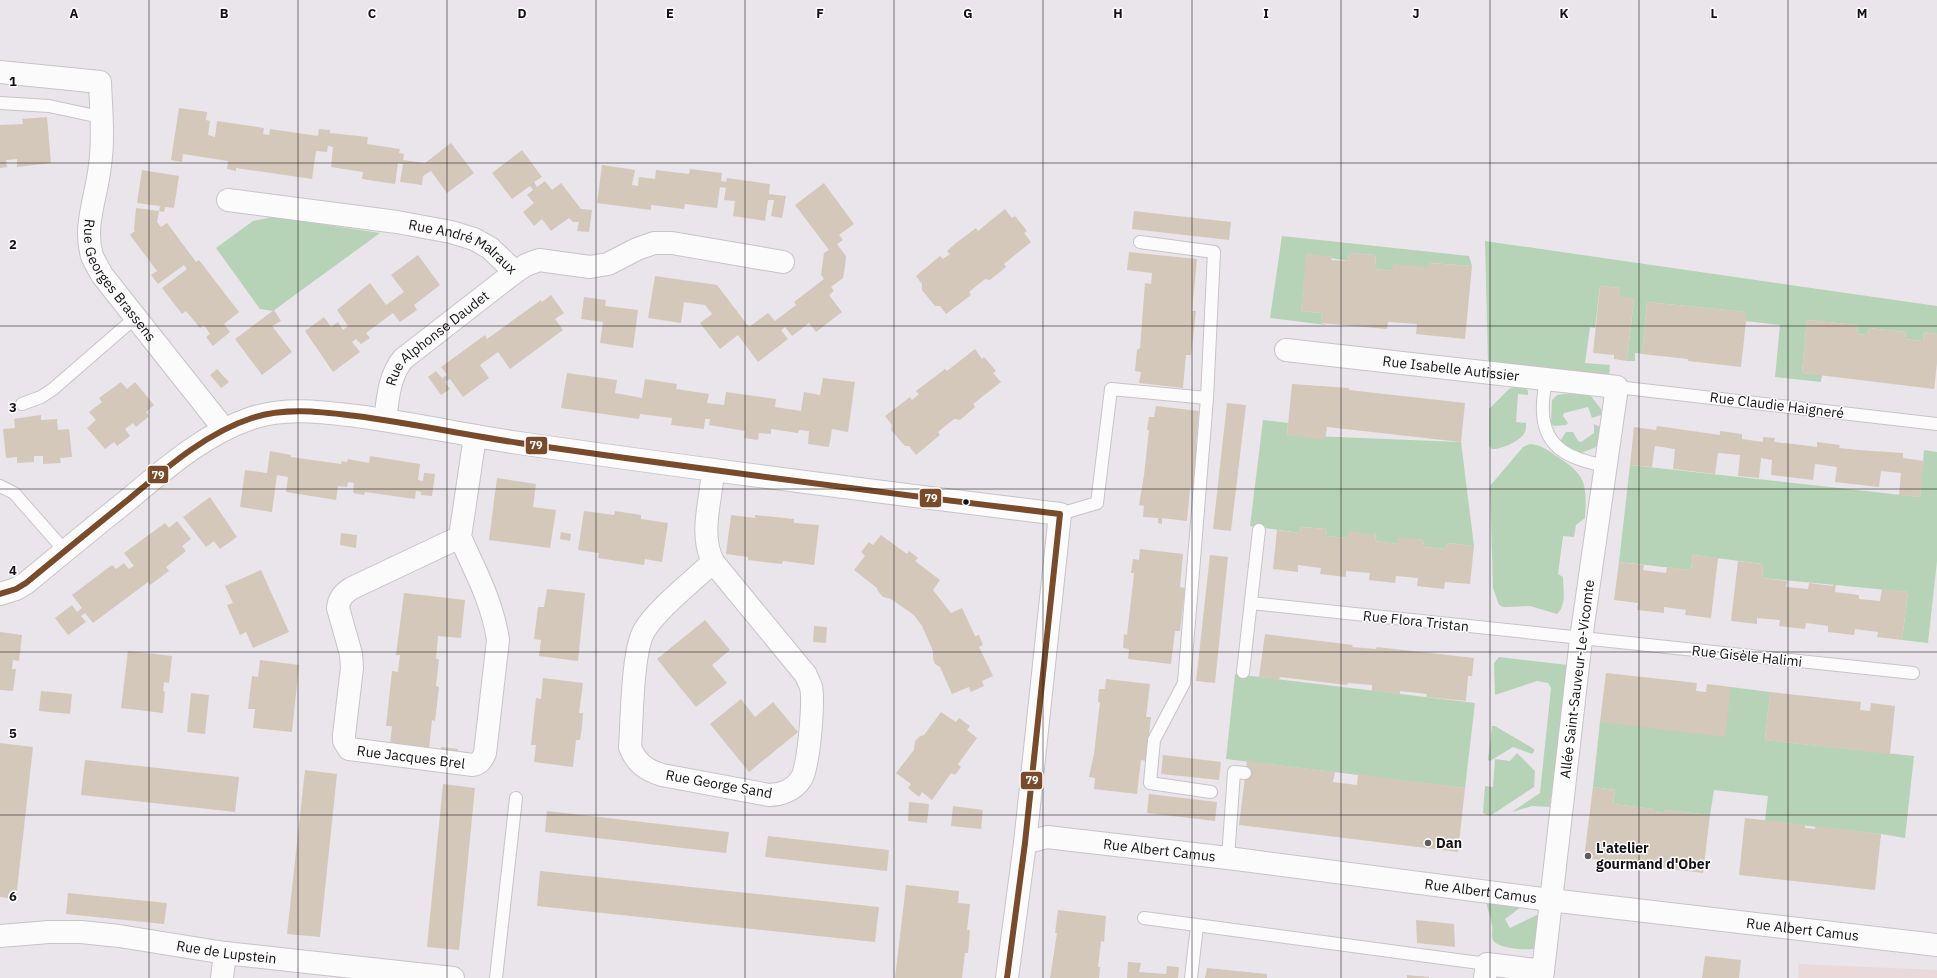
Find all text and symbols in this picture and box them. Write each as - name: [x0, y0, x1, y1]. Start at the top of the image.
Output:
- text: A: [70, 5, 79, 22]
- text: B: [220, 5, 229, 22]
- text: C: [368, 5, 377, 22]
- text: D: [517, 5, 527, 22]
- text: E: [666, 5, 674, 22]
- text: F: [816, 5, 824, 22]
- text: G: [963, 5, 973, 22]
- text: H: [1113, 5, 1123, 22]
- text: I: [1263, 5, 1269, 22]
- text: J: [1412, 5, 1420, 22]
- text: K: [1559, 5, 1569, 22]
- text: L: [1711, 5, 1718, 22]
- text: M: [1857, 5, 1867, 22]
- text: 1: [9, 73, 17, 90]
- street label: Rue André Malraux: [407, 215, 521, 278]
- street label: Rue Georges Brassens: [80, 218, 160, 345]
- text: 2: [9, 236, 17, 253]
- street label: Rue Alphonse Daudet: [382, 287, 493, 388]
- street label: Rue Isabelle Autissier: [1382, 352, 1520, 385]
- street label: Rue Claudie Haigneré: [1709, 388, 1845, 422]
- text: 3: [9, 399, 17, 416]
- line badge: 79: [525, 436, 548, 455]
- text: 79: [529, 438, 543, 452]
- line badge: 79: [147, 465, 169, 484]
- text: 79: [151, 468, 165, 482]
- line badge: 79: [919, 488, 942, 508]
- text: 79: [924, 491, 938, 505]
- unlabelled marker: [961, 497, 971, 507]
- text: 4: [9, 562, 17, 579]
- street label: Allée Saint-Sauveur-Le-Vicomte: [1556, 578, 1598, 779]
- street label: Rue Flora Tristan: [1362, 606, 1470, 636]
- street label: Rue Gisèle Halimi: [1691, 641, 1803, 671]
- text: 5: [9, 725, 17, 742]
- street label: Rue Jacques Brel: [356, 741, 466, 773]
- street label: Rue George Sand: [664, 766, 774, 802]
- line badge: 79: [1020, 771, 1043, 790]
- text: 79: [1025, 773, 1039, 787]
- place label: Dan: [1436, 834, 1462, 852]
- street label: Rue Albert Camus: [1102, 835, 1217, 866]
- marker: Dan: [1423, 838, 1433, 848]
- place label: L'atelier gourmand d'Ober: [1596, 839, 1711, 873]
- marker: L'atelier gourmand d'Ober: [1583, 851, 1593, 861]
- street label: Rue Albert Camus: [1424, 875, 1538, 907]
- text: 6: [9, 888, 17, 905]
- street label: Rue Albert Camus: [1745, 914, 1860, 945]
- street label: Rue de Lupstein: [175, 936, 277, 968]

